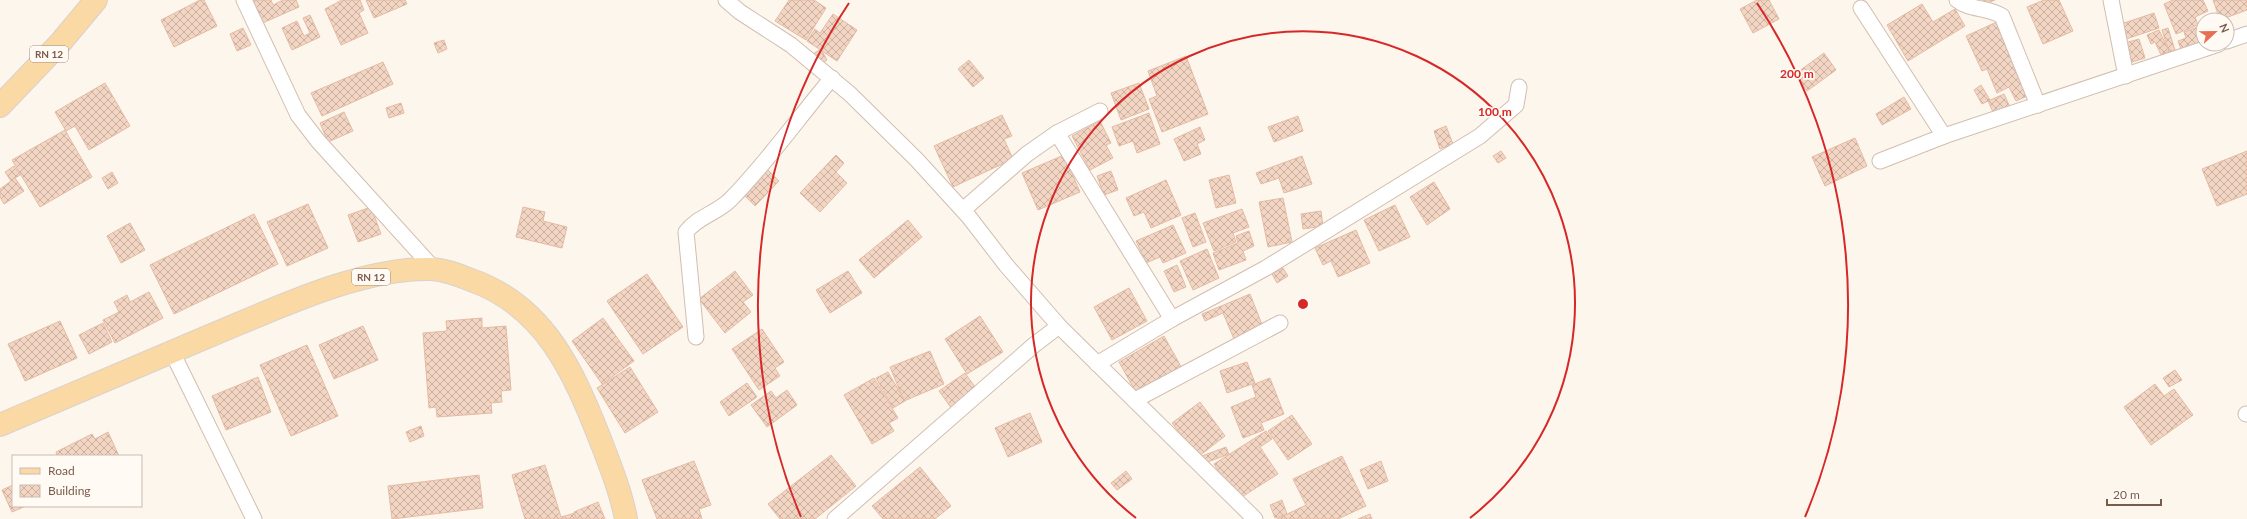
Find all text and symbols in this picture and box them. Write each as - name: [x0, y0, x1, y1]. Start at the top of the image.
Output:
- north arrow: [2195, 12, 2235, 52]
- text: N: [2217, 22, 2232, 34]
- road number: RN 12: [30, 46, 68, 62]
- text: 200 m: [1780, 66, 1814, 81]
- text: 100 m: [1478, 104, 1512, 119]
- road number: RN 12: [352, 269, 390, 285]
- centre of rings: [1296, 297, 1310, 311]
- legend: [12, 455, 142, 507]
- text: Road: [48, 463, 75, 478]
- scale bar: [2107, 481, 2161, 507]
- text: Building: [48, 483, 91, 498]
- text: 20 m: [2113, 487, 2140, 502]

